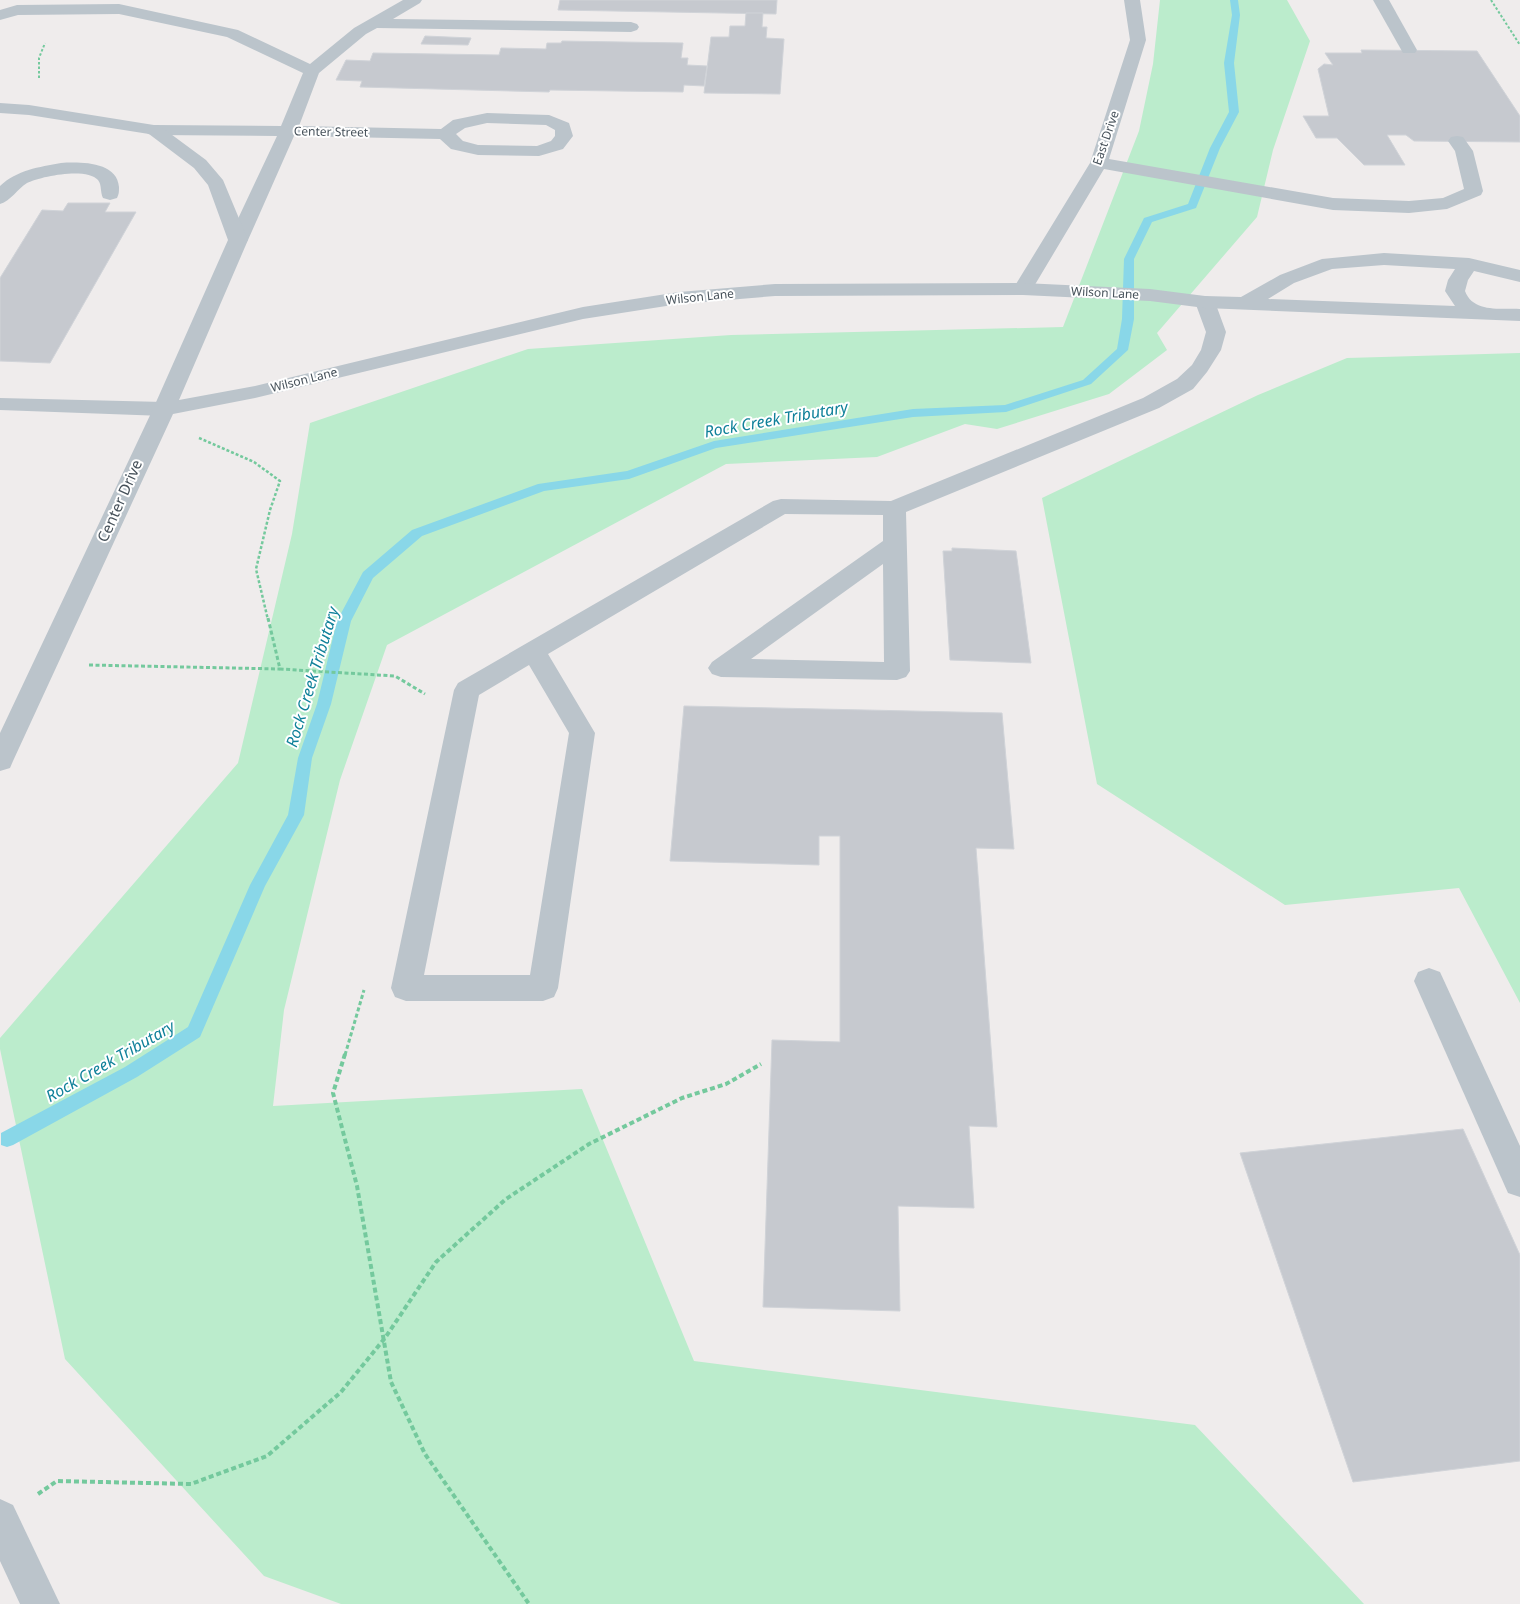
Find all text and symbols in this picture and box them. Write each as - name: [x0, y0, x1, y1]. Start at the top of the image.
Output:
- street label: East Drive: [1088, 108, 1123, 167]
- street label: Center Street: [294, 122, 369, 141]
- street label: Wilson Lane: [1071, 282, 1140, 303]
- street label: Wilson Lane: [665, 284, 735, 309]
- street label: Wilson Lane: [269, 363, 339, 396]
- water label: Rock Creek Tributary: [702, 395, 851, 442]
- street label: Center Drive: [92, 456, 146, 545]
- water label: Rock Creek Tributary: [280, 603, 344, 750]
- water label: Rock Creek Tributary: [42, 1014, 180, 1107]

